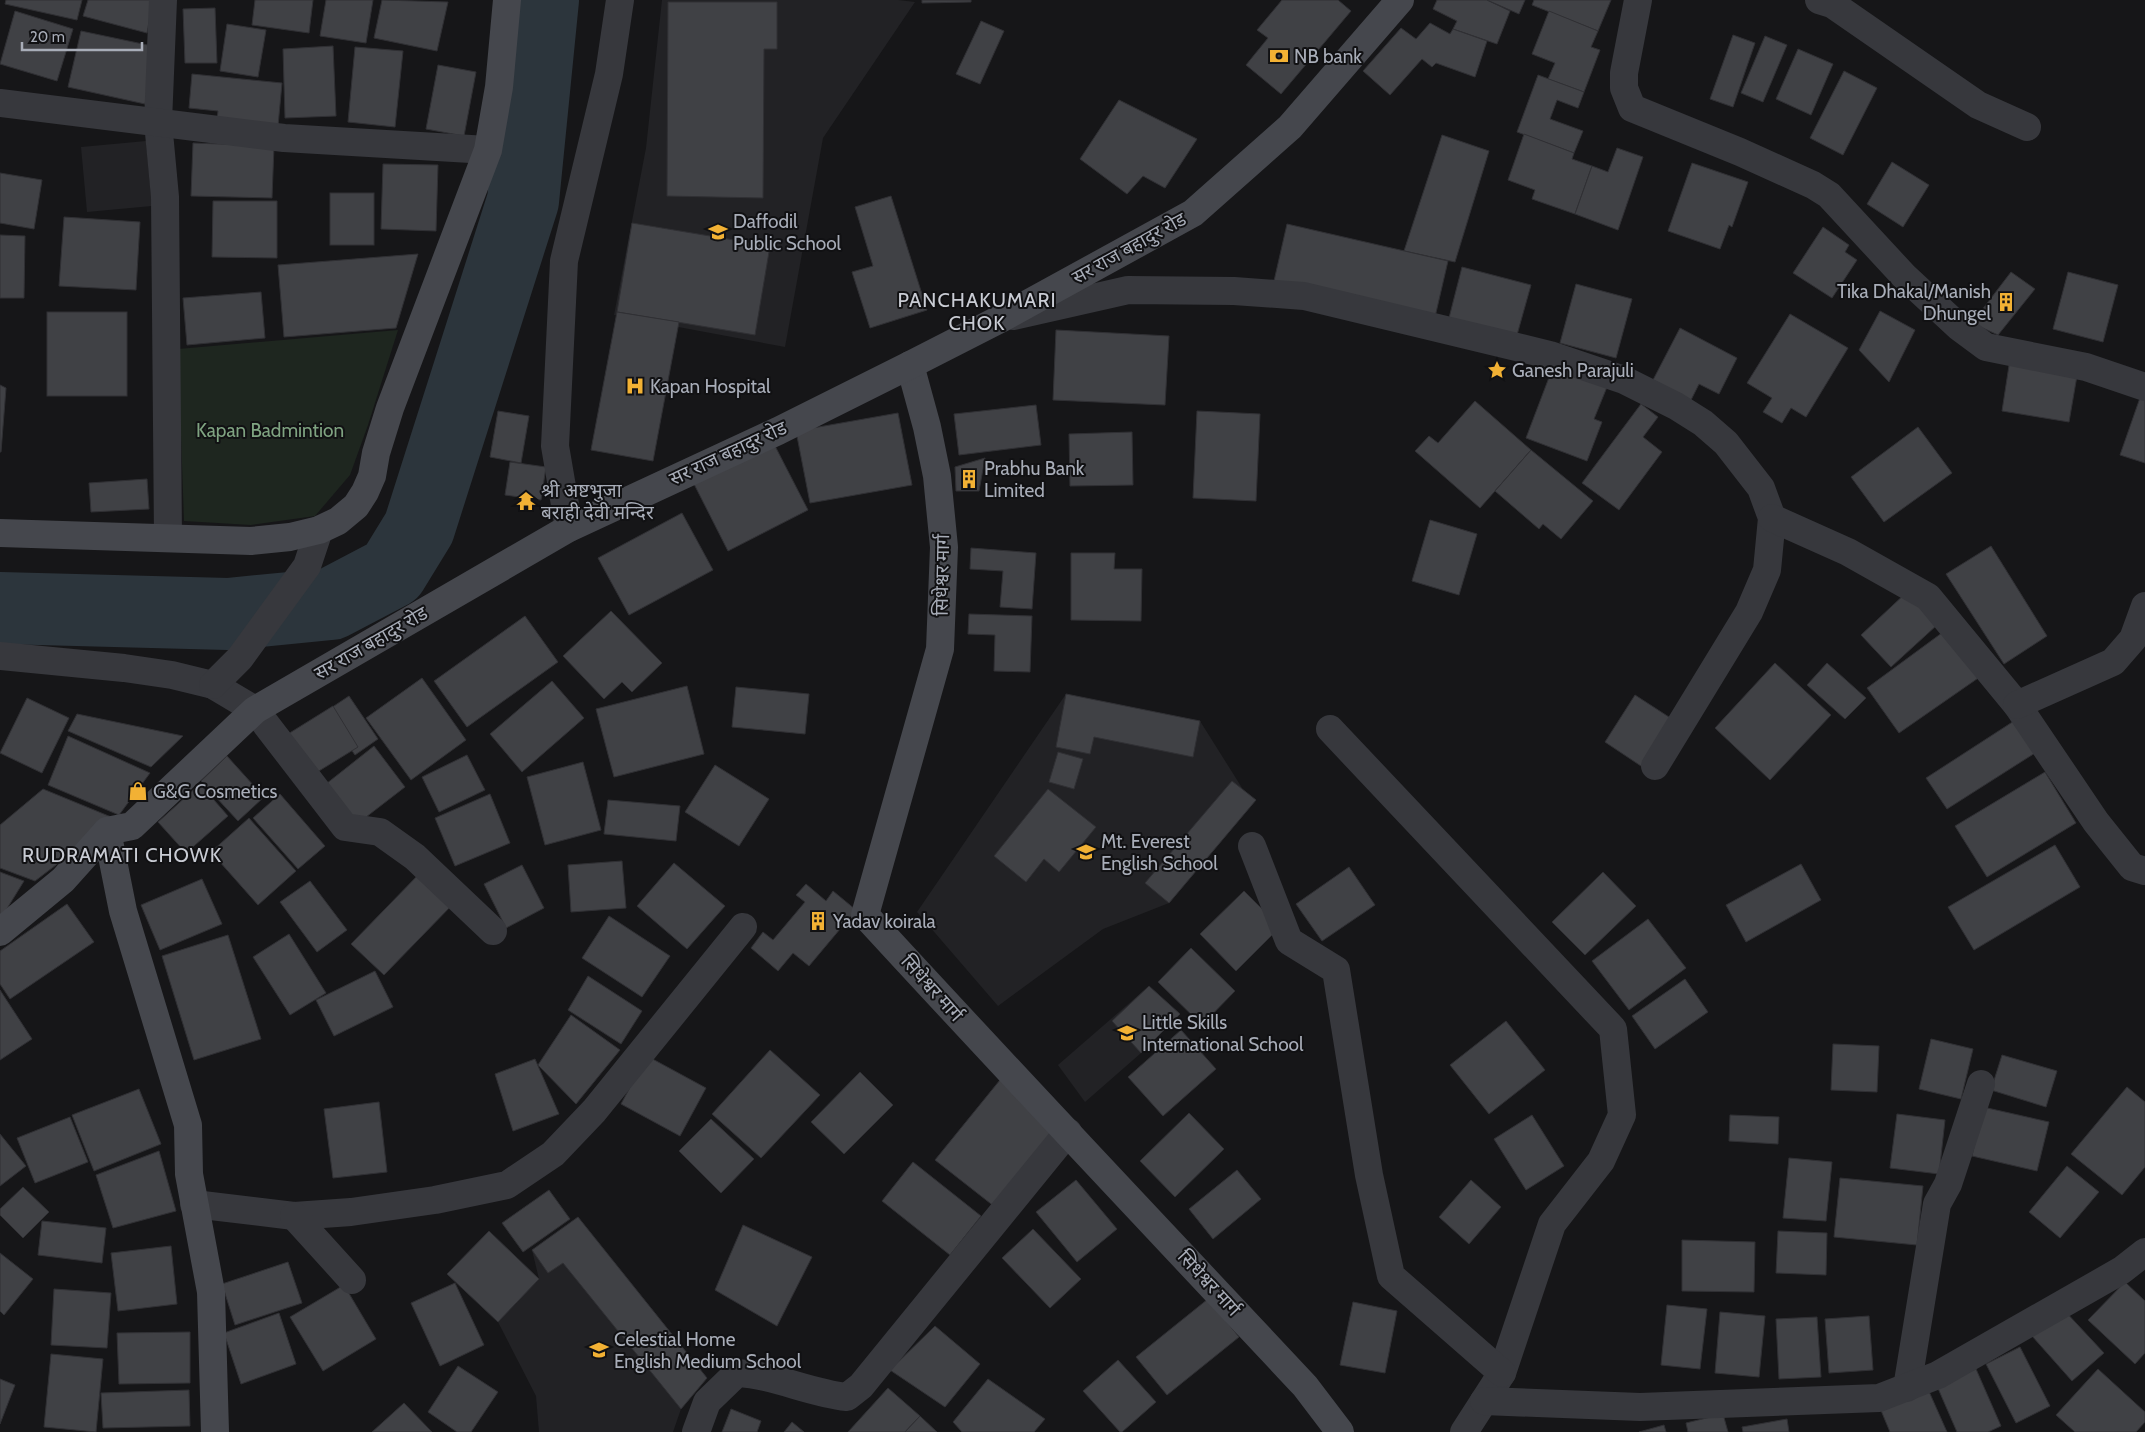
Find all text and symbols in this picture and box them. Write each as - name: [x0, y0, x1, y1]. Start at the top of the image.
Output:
- scale bar: [22, 20, 142, 52]
- text: 20 m: [30, 28, 65, 46]
- bank icon: NB bank: [1268, 45, 1290, 67]
- place label: NB bank: [1294, 45, 1362, 68]
- street label: सर राज बहादुर रोड: [1068, 207, 1191, 290]
- place label: Daffodil Public School: [733, 210, 842, 255]
- school or university icon: Daffodil Public School: [707, 221, 729, 243]
- place label: Tika Dhakal/Manish Dhungel: [1837, 280, 1992, 325]
- district label: PANCHAKUMARI CHOK: [897, 288, 1057, 335]
- building icon: Tika Dhakal/Manish Dhungel: [1995, 291, 2017, 313]
- place icon: Ganesh Parajuli: [1486, 359, 1508, 381]
- place label: Ganesh Parajuli: [1512, 359, 1634, 382]
- hospital icon: Kapan Hospital: [624, 375, 646, 397]
- place label: Kapan Hospital: [650, 375, 771, 398]
- street label: सर राज बहादुर रोड: [666, 415, 791, 491]
- park label: Kapan Badmintion: [196, 419, 344, 442]
- place label: Prabhu Bank Limited: [984, 457, 1085, 502]
- building icon: Prabhu Bank Limited: [958, 468, 980, 490]
- place label: श्री अष्टभुजा बराही देवी मन्दिर: [541, 479, 655, 524]
- temple icon: श्री अष्टभुजा बराही देवी मन्दिर: [515, 490, 537, 512]
- street label: सिधेश्वर मार्ग: [930, 533, 954, 616]
- street label: सर राज बहादुर रोड: [310, 601, 433, 686]
- shop icon: G&G Cosmetics: [127, 780, 149, 802]
- place label: G&G Cosmetics: [153, 780, 278, 803]
- place label: Mt. Everest English School: [1101, 830, 1218, 875]
- school or university icon: Mt. Everest English School: [1075, 841, 1097, 863]
- district label: RUDRAMATI CHOWK: [22, 843, 222, 867]
- building icon: Yadav koirala: [807, 910, 829, 932]
- place label: Yadav koirala: [832, 910, 936, 933]
- street label: सिधेश्वर मार्ग: [896, 950, 968, 1027]
- place label: Little Skills International School: [1142, 1011, 1304, 1056]
- school or university icon: Little Skills International School: [1116, 1022, 1138, 1044]
- street label: सिधेश्वर मार्ग: [1173, 1245, 1246, 1321]
- place label: Celestial Home English Medium School: [614, 1328, 802, 1373]
- school or university icon: Celestial Home English Medium School: [588, 1339, 610, 1361]

